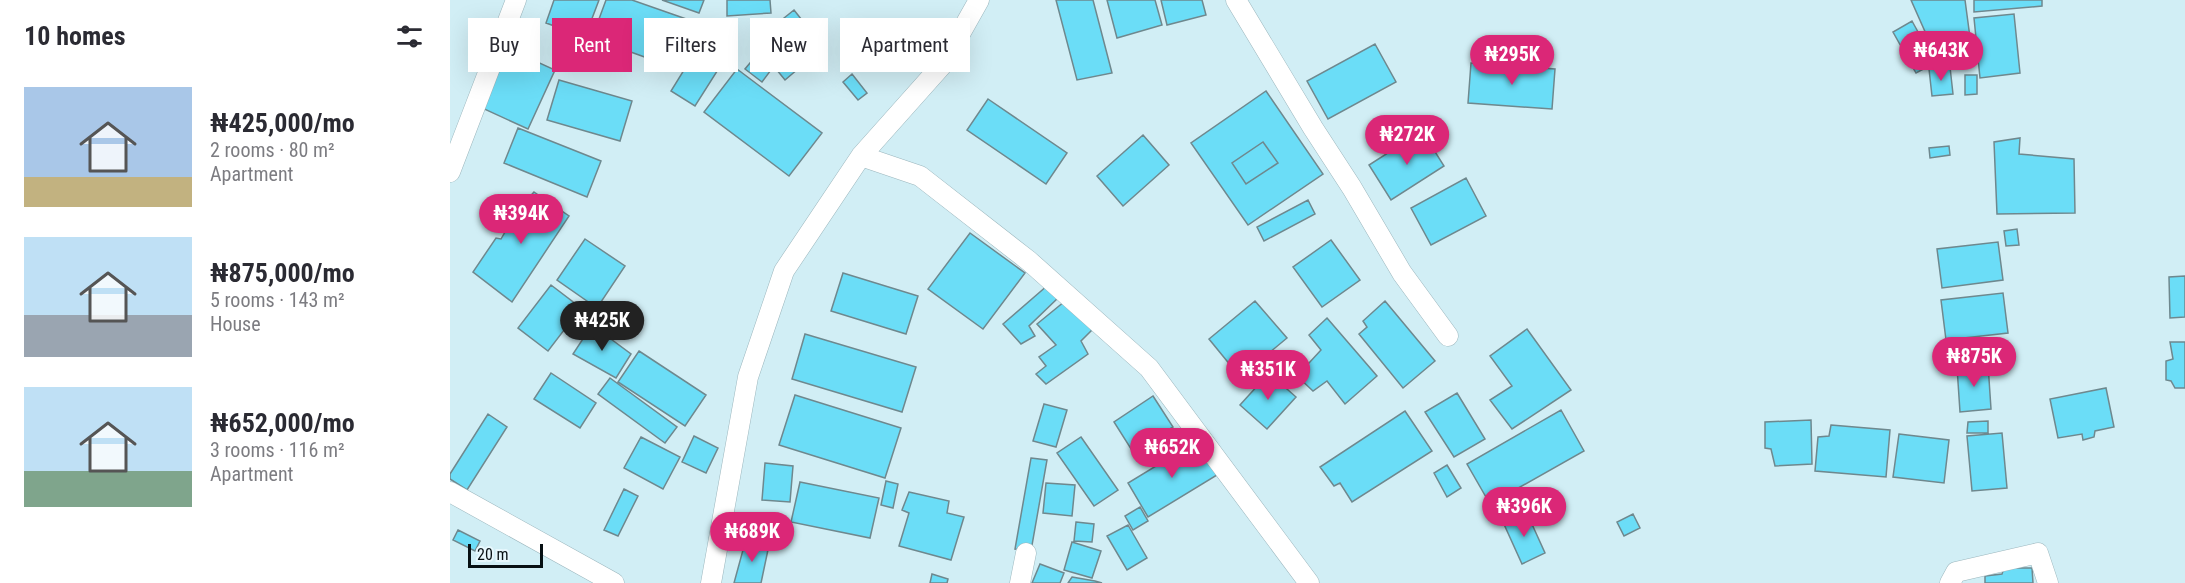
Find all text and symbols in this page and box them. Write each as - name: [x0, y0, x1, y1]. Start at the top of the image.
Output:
- chip: Buy: [468, 18, 540, 72]
- chip: Rent: [552, 18, 632, 72]
- chip: Filters: [644, 18, 738, 72]
- chip: New: [750, 18, 828, 72]
- chip: Apartment: [840, 18, 970, 72]
- icon: filters: [393, 20, 426, 53]
- text: 10 homes: [24, 21, 126, 51]
- pin: ₦643K: [1899, 31, 1983, 82]
- pin: ₦295K: [1470, 35, 1554, 86]
- text: ₦643K: [1913, 38, 1969, 62]
- text: ₦295K: [1484, 42, 1540, 66]
- text: ₦425,000/mo: [210, 108, 355, 138]
- icon: home: [72, 111, 144, 183]
- pin: ₦272K: [1365, 115, 1449, 166]
- text: ₦272K: [1379, 122, 1435, 146]
- text: 2 rooms · 80 m²: [210, 138, 335, 162]
- text: Apartment: [210, 162, 294, 186]
- pin: ₦394K: [479, 194, 563, 245]
- text: ₦394K: [493, 201, 549, 225]
- text: ₦875,000/mo: [210, 258, 355, 288]
- icon: home: [72, 261, 144, 333]
- text: 5 rooms · 143 m²: [210, 288, 345, 312]
- pin: ₦425K: [560, 301, 644, 352]
- text: ₦425K: [574, 308, 630, 332]
- text: House: [210, 312, 261, 336]
- pin: ₦875K: [1932, 337, 2016, 388]
- text: ₦875K: [1946, 344, 2002, 368]
- pin: ₦351K: [1226, 350, 1310, 401]
- text: ₦351K: [1240, 357, 1296, 381]
- text: ₦652,000/mo: [210, 408, 355, 438]
- icon: home: [72, 411, 144, 483]
- pin: ₦652K: [1130, 428, 1214, 479]
- text: ₦652K: [1144, 435, 1200, 459]
- text: 3 rooms · 116 m²: [210, 438, 345, 462]
- text: Apartment: [210, 462, 294, 486]
- pin: ₦396K: [1482, 487, 1566, 538]
- text: ₦396K: [1496, 494, 1552, 518]
- pin: ₦689K: [710, 512, 794, 563]
- text: ₦689K: [724, 519, 780, 543]
- scale bar: [468, 541, 543, 568]
- text: 20 m: [477, 545, 509, 564]

